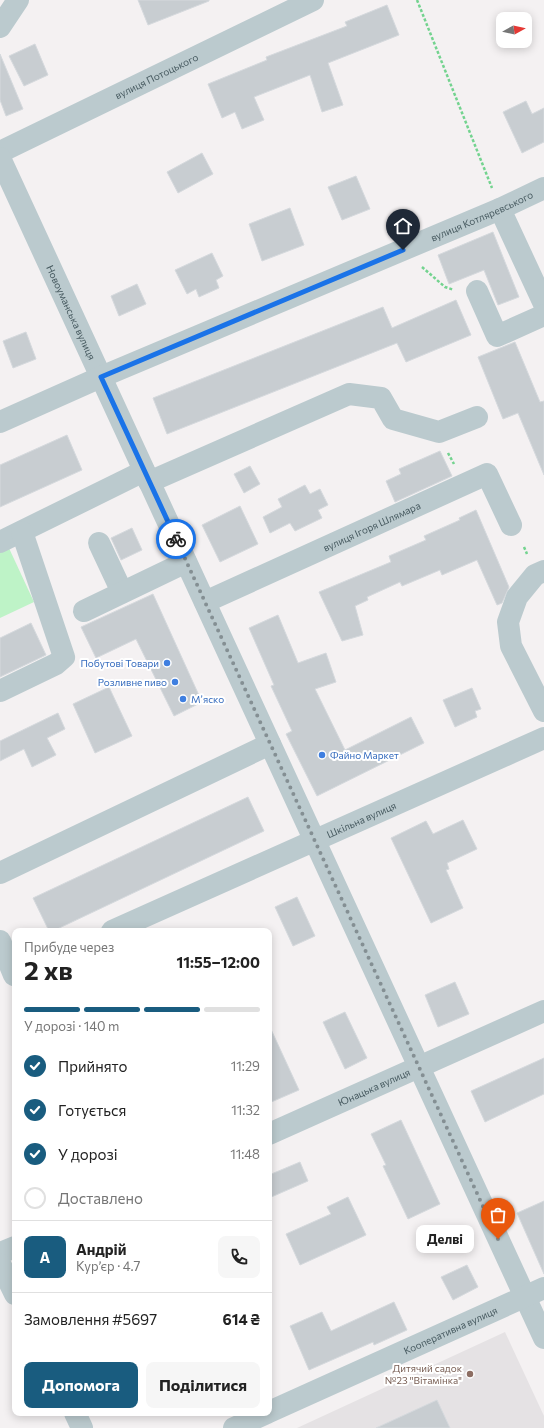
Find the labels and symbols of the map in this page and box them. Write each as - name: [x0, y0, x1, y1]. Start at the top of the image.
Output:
- north arrow: [496, 12, 532, 48]
- street label: вулиця Потоцького: [113, 51, 200, 101]
- street label: вулиця Котляревського: [429, 188, 535, 244]
- pin: [386, 209, 420, 250]
- street label: Новоуманська вулиця: [44, 263, 98, 362]
- street label: вулиця Ігоря Шлямара: [321, 499, 422, 554]
- courier: [156, 519, 196, 559]
- place label: Побутові Товари: [80, 657, 159, 669]
- marker: Побутові Товари: [162, 658, 172, 668]
- place label: Розливне пиво: [98, 676, 167, 688]
- marker: Розливне пиво: [170, 677, 180, 687]
- place label: Мʼяско: [191, 693, 224, 705]
- marker: Мʼяско: [178, 694, 188, 704]
- place label: Файно Маркет: [330, 749, 399, 761]
- marker: Файно Маркет: [317, 750, 327, 760]
- street label: Шкільна вулиця: [325, 799, 398, 840]
- street label: Юнацька вулиця: [336, 1066, 412, 1108]
- pin: [481, 1198, 515, 1239]
- callout: Делві: [416, 1225, 474, 1253]
- street label: Кооперативна вулиця: [402, 1304, 499, 1357]
- place label: Дитячий садок №23 "Вітамінка": [385, 1362, 463, 1386]
- marker: Дитячий садок №23 "Вітамінка": [465, 1369, 475, 1379]

